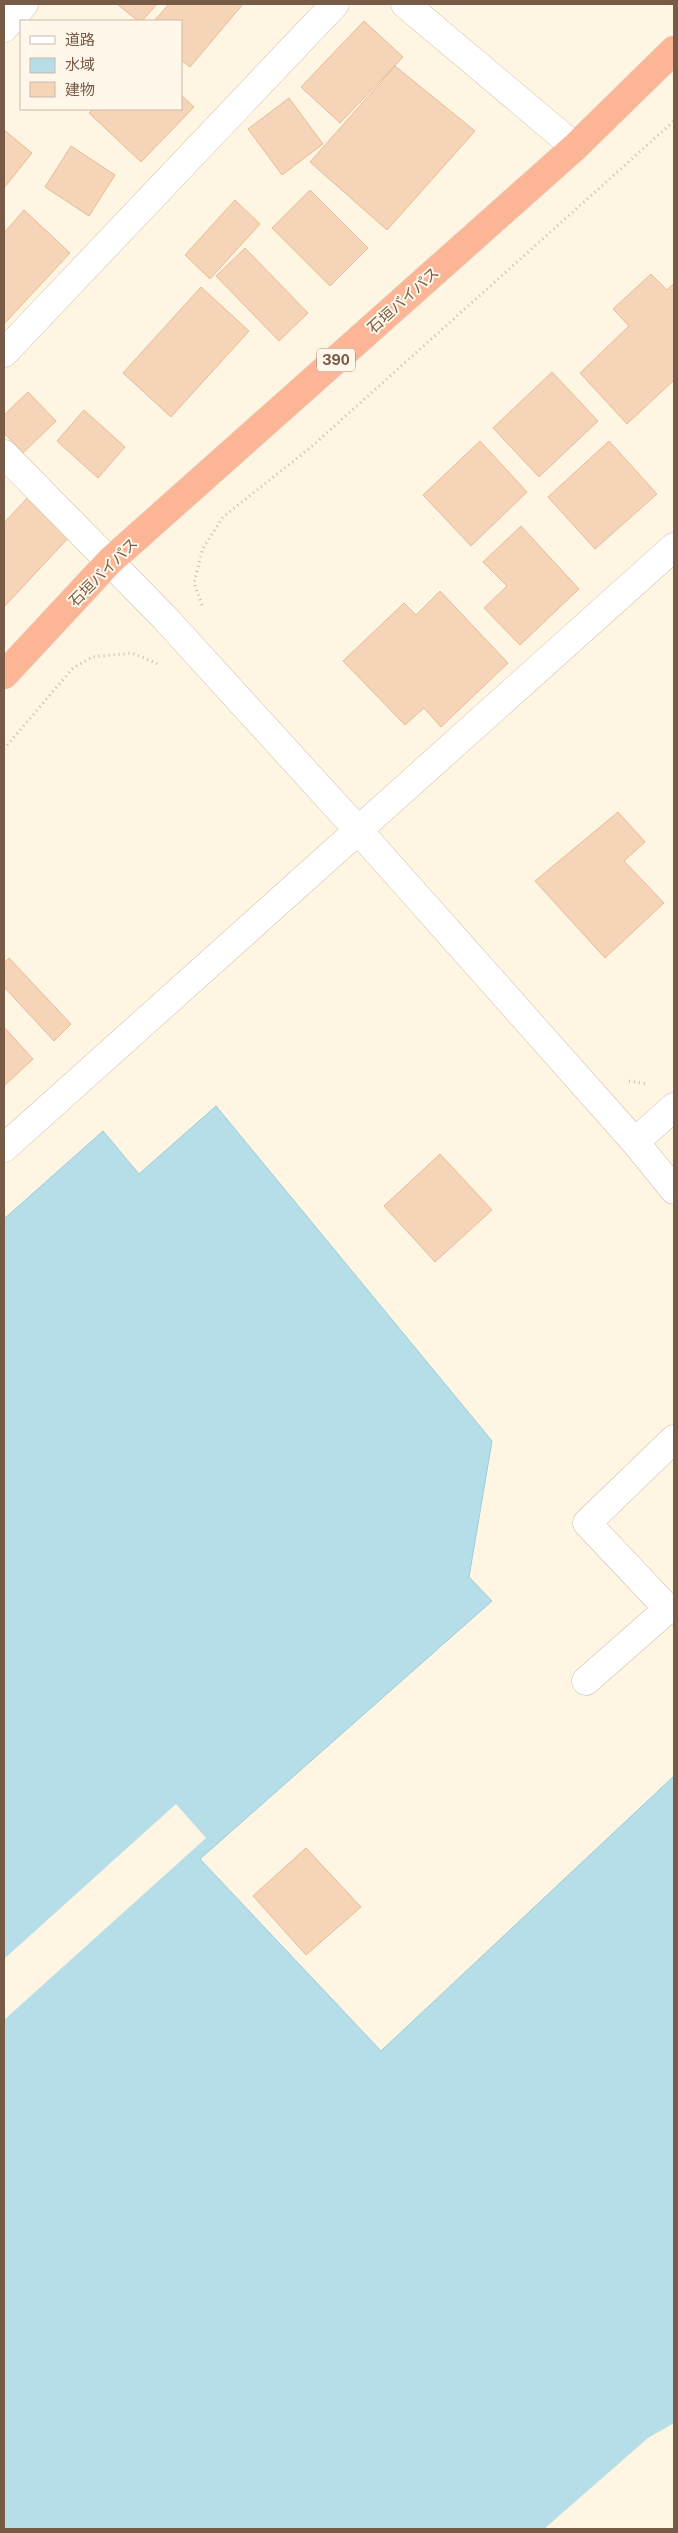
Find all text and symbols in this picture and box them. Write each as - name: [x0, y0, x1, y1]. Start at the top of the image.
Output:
- legend: [20, 20, 182, 110]
- text: 道路: [65, 31, 95, 48]
- text: 水域: [65, 56, 95, 73]
- text: 建物: [65, 81, 95, 98]
- street label: 石垣バイパス: [364, 264, 442, 336]
- road number: 390: [317, 348, 355, 372]
- street label: 石垣バイパス: [65, 534, 141, 610]

